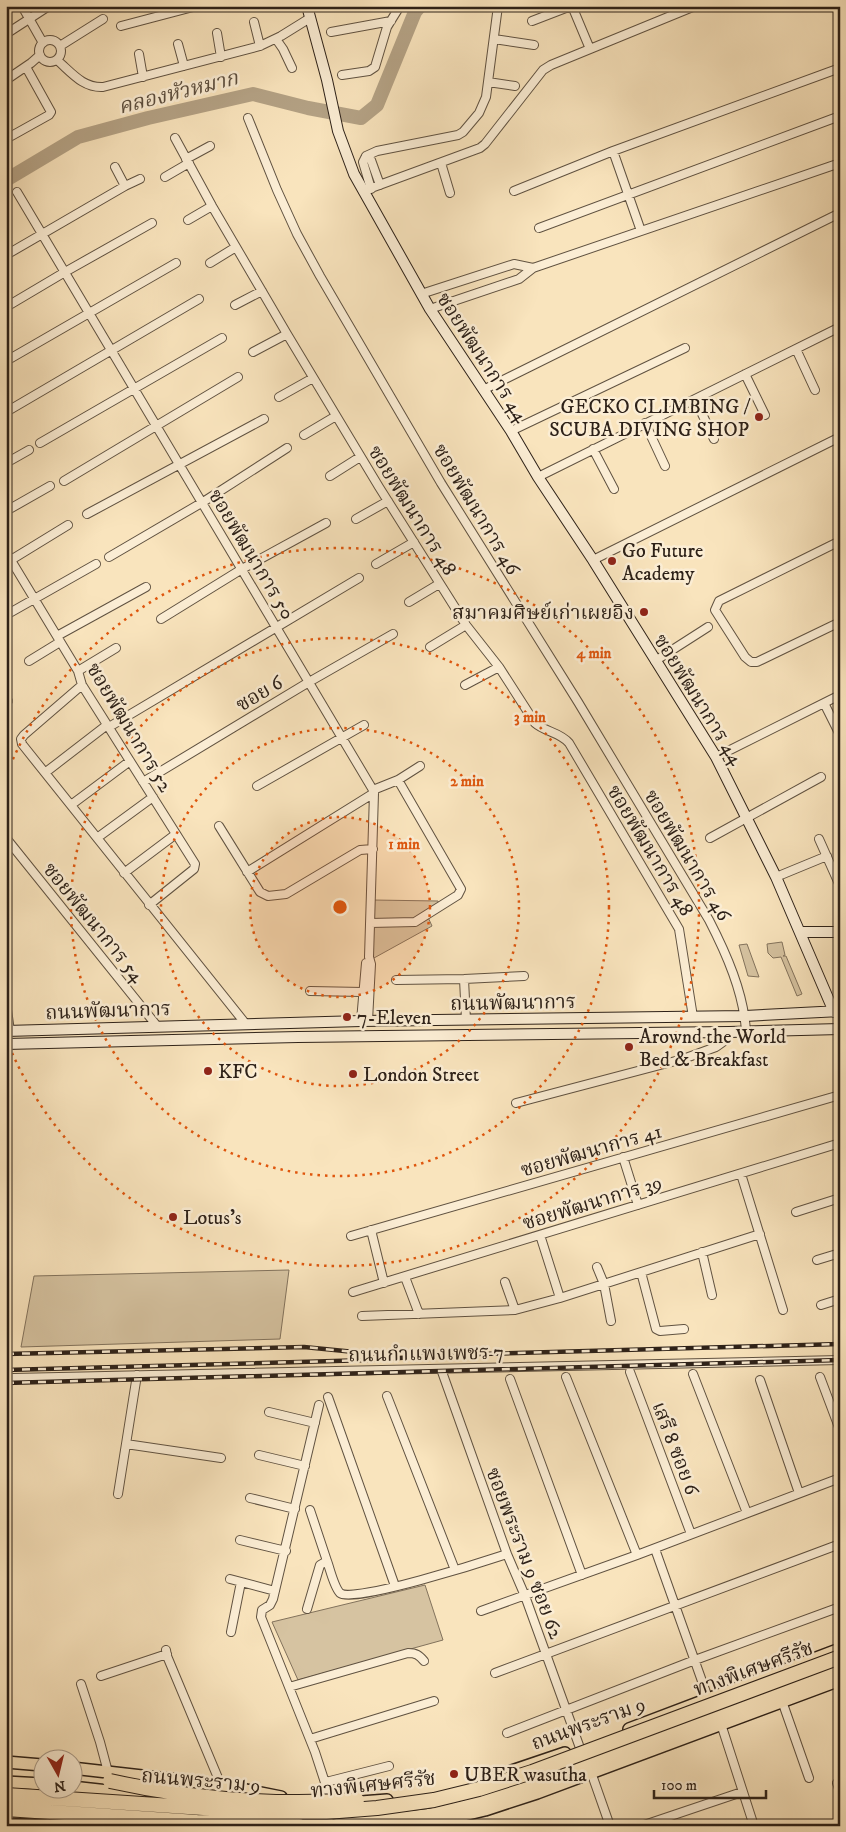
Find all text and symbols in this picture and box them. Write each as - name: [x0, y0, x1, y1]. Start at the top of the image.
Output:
- water label: คลองหัวหมาก: [116, 65, 242, 120]
- street label: ซอยพัฒนาการ 44: [430, 288, 533, 428]
- place label: GECKO CLIMBING / SCUBA DIVING SHOP: [549, 395, 751, 443]
- marker: GECKO CLIMBING / SCUBA DIVING SHOP: [753, 411, 765, 423]
- street label: ซอยพัฒนาการ 46: [427, 440, 525, 580]
- street label: ซอยพัฒนาการ 48: [362, 441, 462, 580]
- street label: ซอยพัฒนาการ 50: [202, 485, 299, 624]
- place label: Go Future Academy: [622, 539, 703, 587]
- marker: Go Future Academy: [606, 555, 618, 567]
- place label: สมาคมศิษย์เก่าเผยอิง: [452, 601, 634, 626]
- marker: สมาคมศิษย์เก่าเผยอิง: [638, 606, 650, 618]
- street label: ซอยพัฒนาการ 44: [647, 630, 748, 770]
- text: 4 min: [576, 644, 612, 663]
- street label: ซอยพัฒนาการ 52: [80, 658, 177, 797]
- street label: ซอย 6: [232, 670, 288, 718]
- text: 3 min: [514, 708, 546, 727]
- text: 2 min: [450, 772, 484, 791]
- street label: ซอยพัฒนาการ 48: [601, 781, 699, 921]
- street label: ซอยพัฒนาการ 46: [638, 786, 736, 926]
- text: 1 min: [388, 835, 420, 854]
- street label: ซอยพัฒนาการ 54: [37, 858, 149, 988]
- centre of rings: [331, 898, 349, 916]
- street label: ถนนพัฒนาการ: [450, 990, 576, 1017]
- street label: ถนนพัฒนาการ: [45, 997, 171, 1026]
- place label: 7-Eleven: [357, 1006, 432, 1031]
- marker: 7-Eleven: [341, 1011, 353, 1023]
- place label: Arownd the World Bed & Breakfast: [639, 1025, 786, 1073]
- marker: Arownd the World Bed & Breakfast: [623, 1041, 635, 1053]
- place label: KFC: [218, 1060, 258, 1085]
- place label: London Street: [363, 1063, 479, 1088]
- marker: KFC: [202, 1065, 214, 1077]
- marker: London Street: [347, 1068, 359, 1080]
- street label: ซอยพัฒนาการ 41: [518, 1119, 665, 1184]
- street label: ซอยพัฒนาการ 39: [520, 1170, 665, 1236]
- place label: Lotus's: [183, 1206, 242, 1231]
- marker: Lotus's: [167, 1211, 179, 1223]
- street label: ถนนกำแพงเพชร 7: [348, 1341, 504, 1368]
- street label: เสรี 8 ซอย 6: [645, 1398, 704, 1499]
- street label: ซอยพระราม 9 ซอย 62: [479, 1464, 568, 1643]
- street label: ทางพิเศษศรีรัช: [690, 1636, 817, 1703]
- street label: ถนนพระราม 9: [528, 1692, 649, 1757]
- north arrow: [32, 1750, 82, 1800]
- place label: UBER wasutha: [464, 1763, 587, 1788]
- street label: ถนนพระราม 9: [140, 1764, 262, 1799]
- street label: ทางพิเศษศรีรัช: [309, 1767, 437, 1804]
- scale bar: [654, 1767, 766, 1799]
- marker: UBER wasutha: [448, 1768, 460, 1780]
- text: N: [52, 1776, 67, 1796]
- text: 100 m: [661, 1776, 697, 1795]

